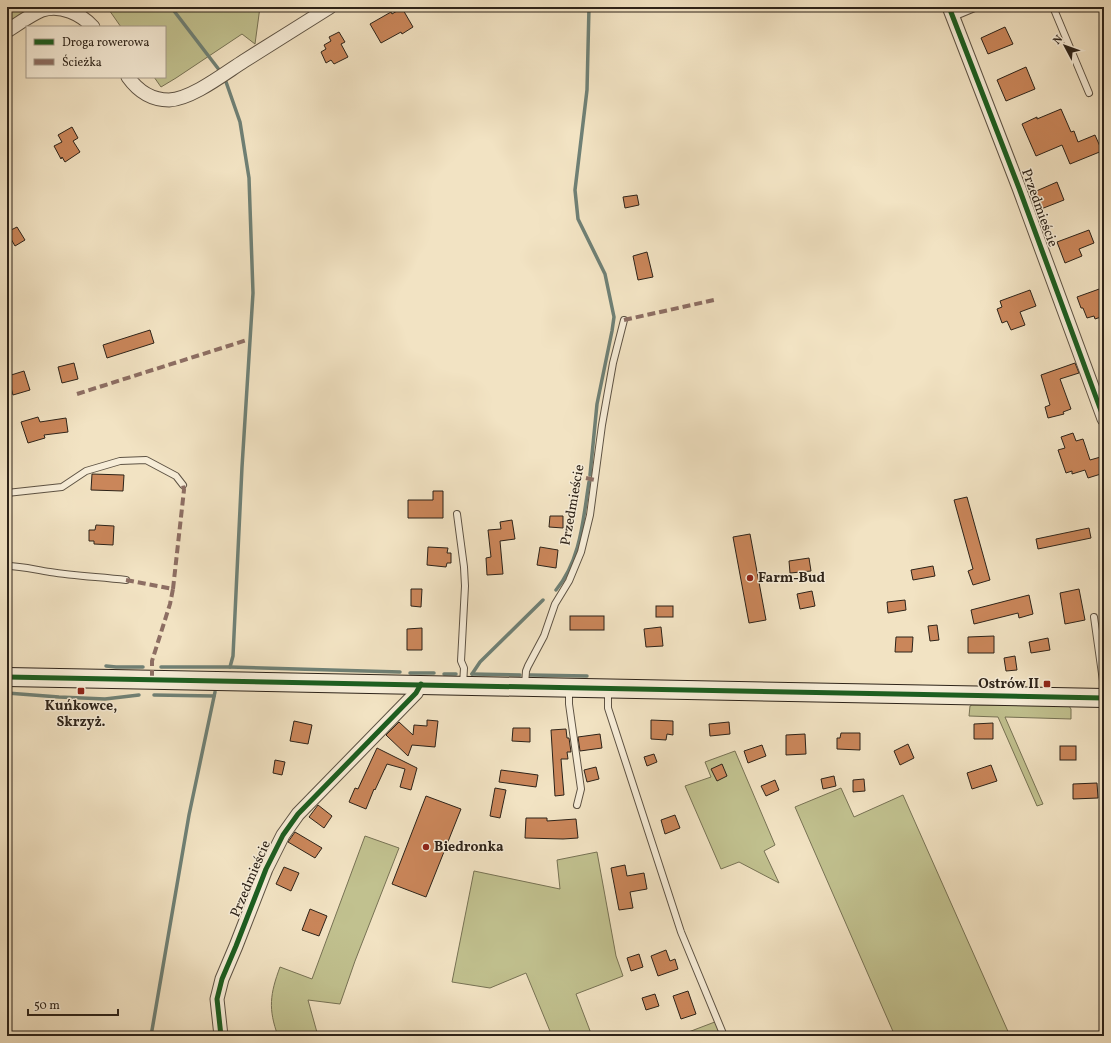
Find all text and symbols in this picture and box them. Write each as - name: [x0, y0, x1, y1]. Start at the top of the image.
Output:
- legend: [26, 26, 166, 78]
- north arrow: [1045, 26, 1085, 66]
- text: N: [1050, 32, 1067, 48]
- text: Droga rowerowa: [62, 35, 149, 51]
- text: Ścieżka: [62, 54, 102, 71]
- street label: Przedmieście: [1016, 166, 1062, 250]
- street label: Przedmieście: [557, 463, 590, 547]
- place label: Farm-Bud: [758, 569, 826, 588]
- marker: Farm-Bud: [745, 573, 755, 583]
- place label: Ostrów II: [978, 675, 1039, 694]
- marker: Ostrów II: [1042, 679, 1052, 689]
- marker: Kuńkowce, Skrzyż.: [76, 686, 86, 696]
- place label: Kuńkowce, Skrzyż.: [45, 697, 117, 732]
- street label: Przedmieście: [226, 837, 276, 920]
- place label: Biedronka: [434, 838, 504, 857]
- marker: Biedronka: [421, 842, 431, 852]
- scale bar: [28, 991, 118, 1017]
- text: 50 m: [34, 998, 60, 1014]

